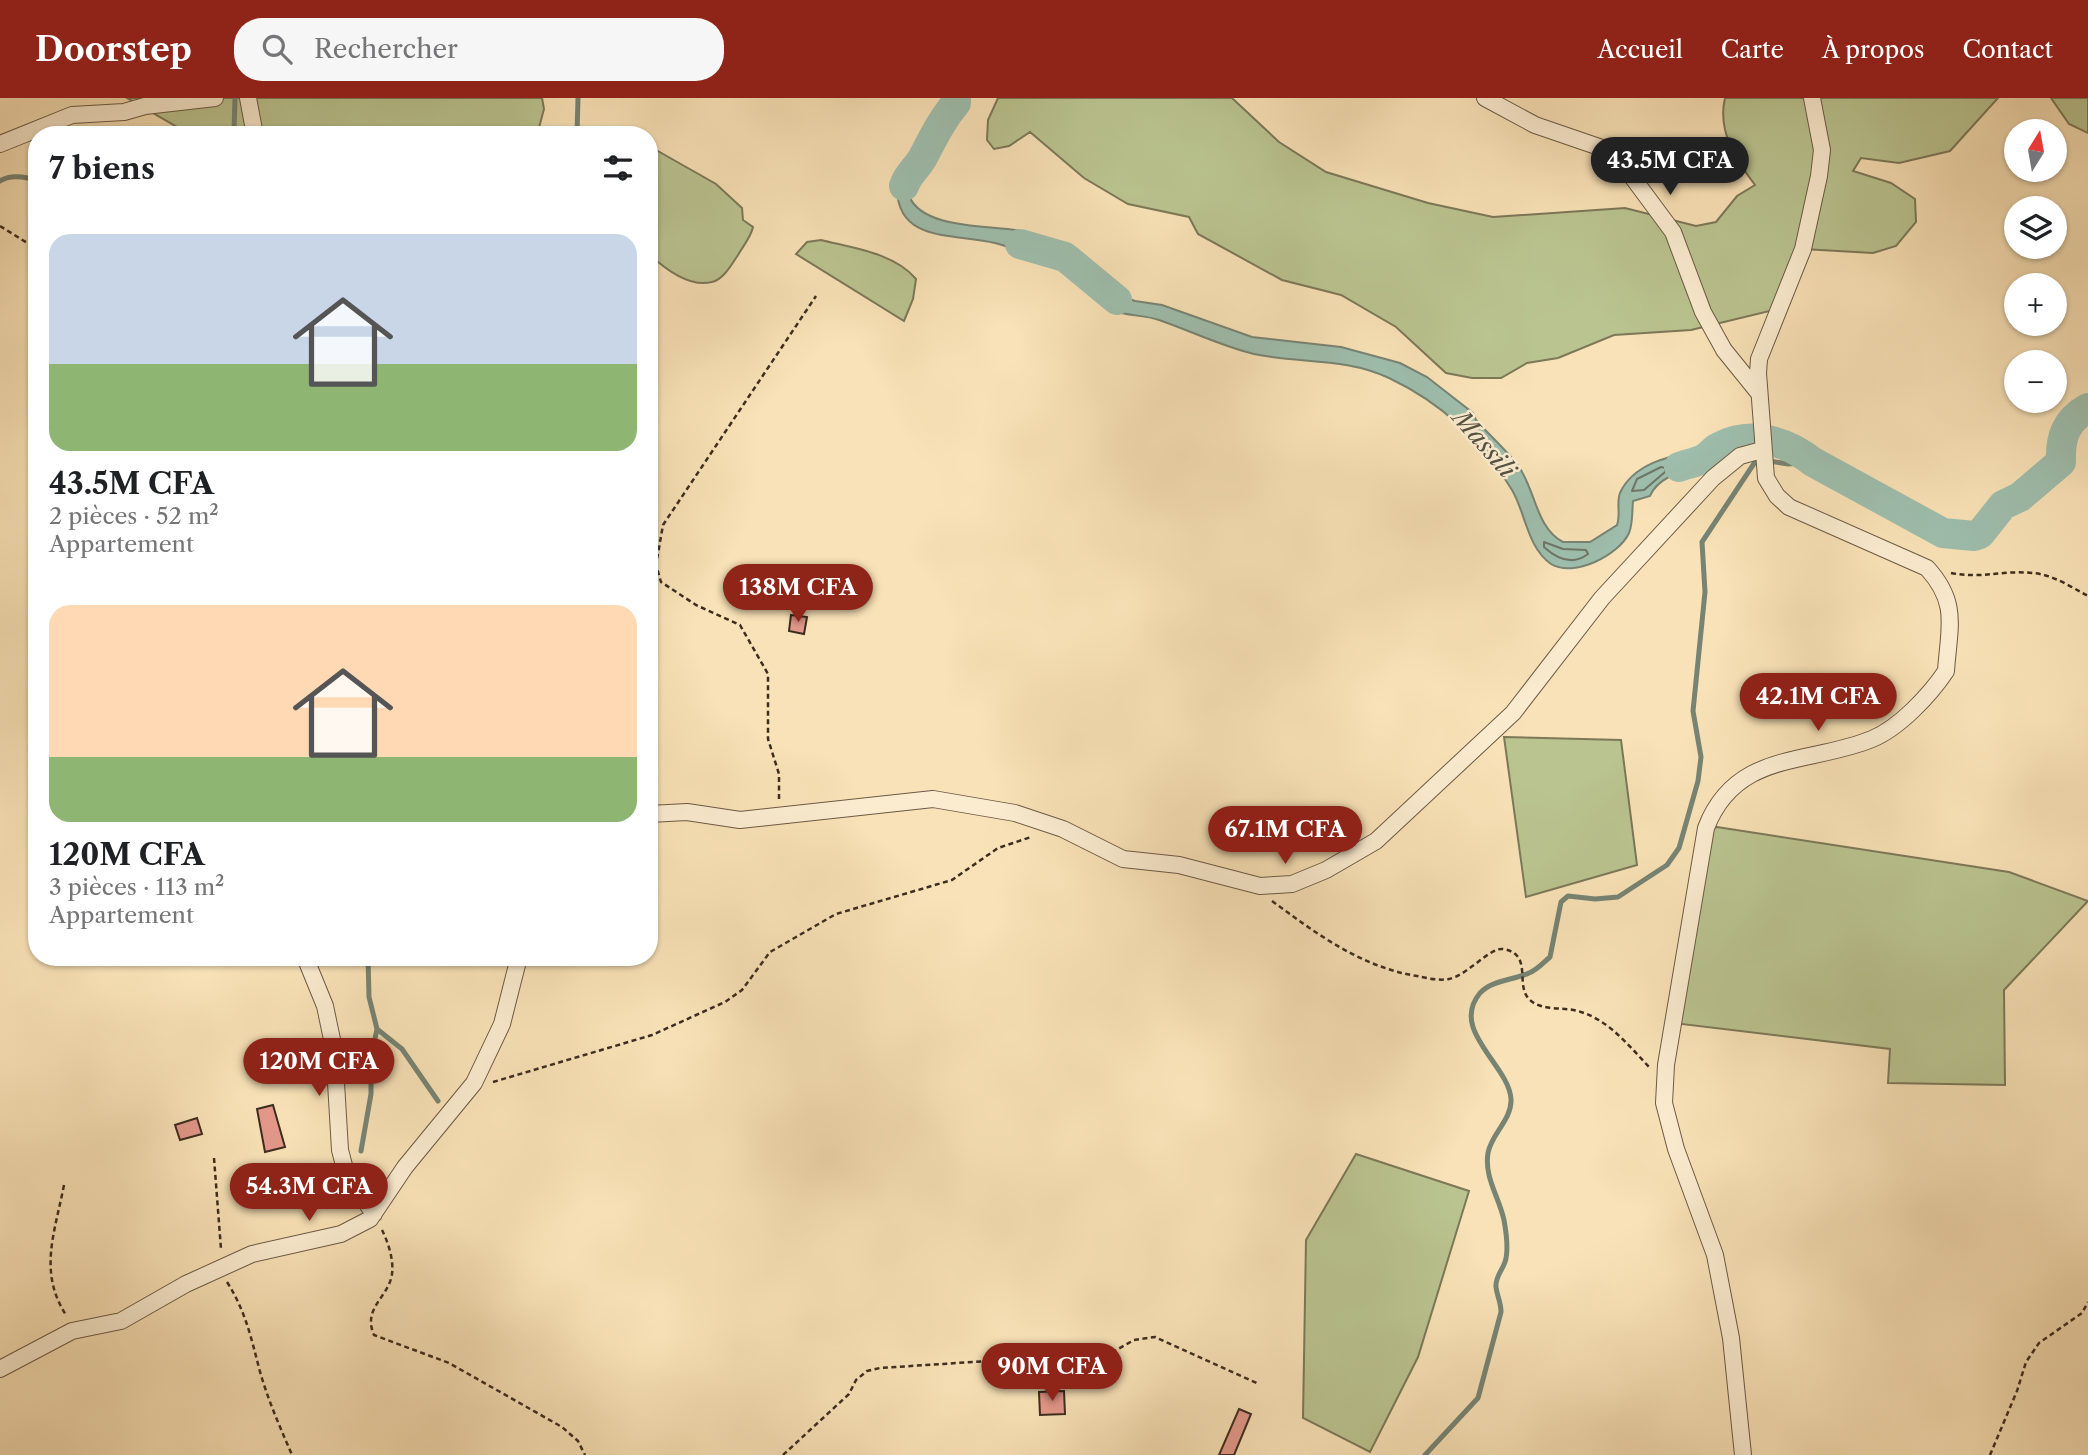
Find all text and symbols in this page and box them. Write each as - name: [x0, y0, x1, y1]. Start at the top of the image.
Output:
- search box: [234, 18, 724, 81]
- text: Doorstep: [35, 29, 192, 70]
- icon: search: [258, 30, 296, 68]
- text: Rechercher: [314, 33, 458, 65]
- text: Accueil: [1598, 35, 1683, 64]
- text: Carte: [1721, 35, 1784, 64]
- text: À propos: [1822, 35, 1925, 64]
- text: Contact: [1963, 35, 2053, 64]
- north arrow: [2004, 119, 2067, 182]
- map controls: [2004, 119, 2067, 413]
- pin: 43.5M CFA: [1590, 138, 1750, 197]
- text: 43.5M CFA: [1607, 146, 1733, 174]
- icon: filters: [599, 149, 637, 187]
- text: 7 biens: [49, 150, 155, 187]
- button: layers: [2004, 196, 2067, 259]
- button: +: [2004, 273, 2067, 336]
- icon: home: [280, 279, 406, 405]
- button: −: [2004, 350, 2067, 413]
- water label: Massili: [1445, 402, 1523, 485]
- text: 43.5M CFA: [49, 465, 214, 502]
- text: 2 pièces · 52 m²: [49, 502, 219, 530]
- text: Appartement: [49, 530, 194, 558]
- pin: 138M CFA: [726, 564, 870, 624]
- text: 138M CFA: [739, 573, 857, 601]
- icon: home: [280, 650, 406, 776]
- pin: 42.1M CFA: [1738, 674, 1898, 733]
- text: 42.1M CFA: [1756, 682, 1880, 710]
- pin: 67.1M CFA: [1205, 806, 1365, 866]
- text: 67.1M CFA: [1224, 815, 1346, 843]
- text: 120M CFA: [49, 836, 205, 873]
- text: 3 pièces · 113 m²: [49, 873, 225, 901]
- text: Appartement: [49, 901, 194, 929]
- pin: 120M CFA: [247, 1038, 391, 1098]
- text: 120M CFA: [259, 1047, 379, 1075]
- pin: 54.3M CFA: [229, 1164, 389, 1223]
- text: 54.3M CFA: [246, 1172, 372, 1200]
- pin: 90M CFA: [987, 1344, 1117, 1403]
- text: 90M CFA: [997, 1352, 1107, 1380]

